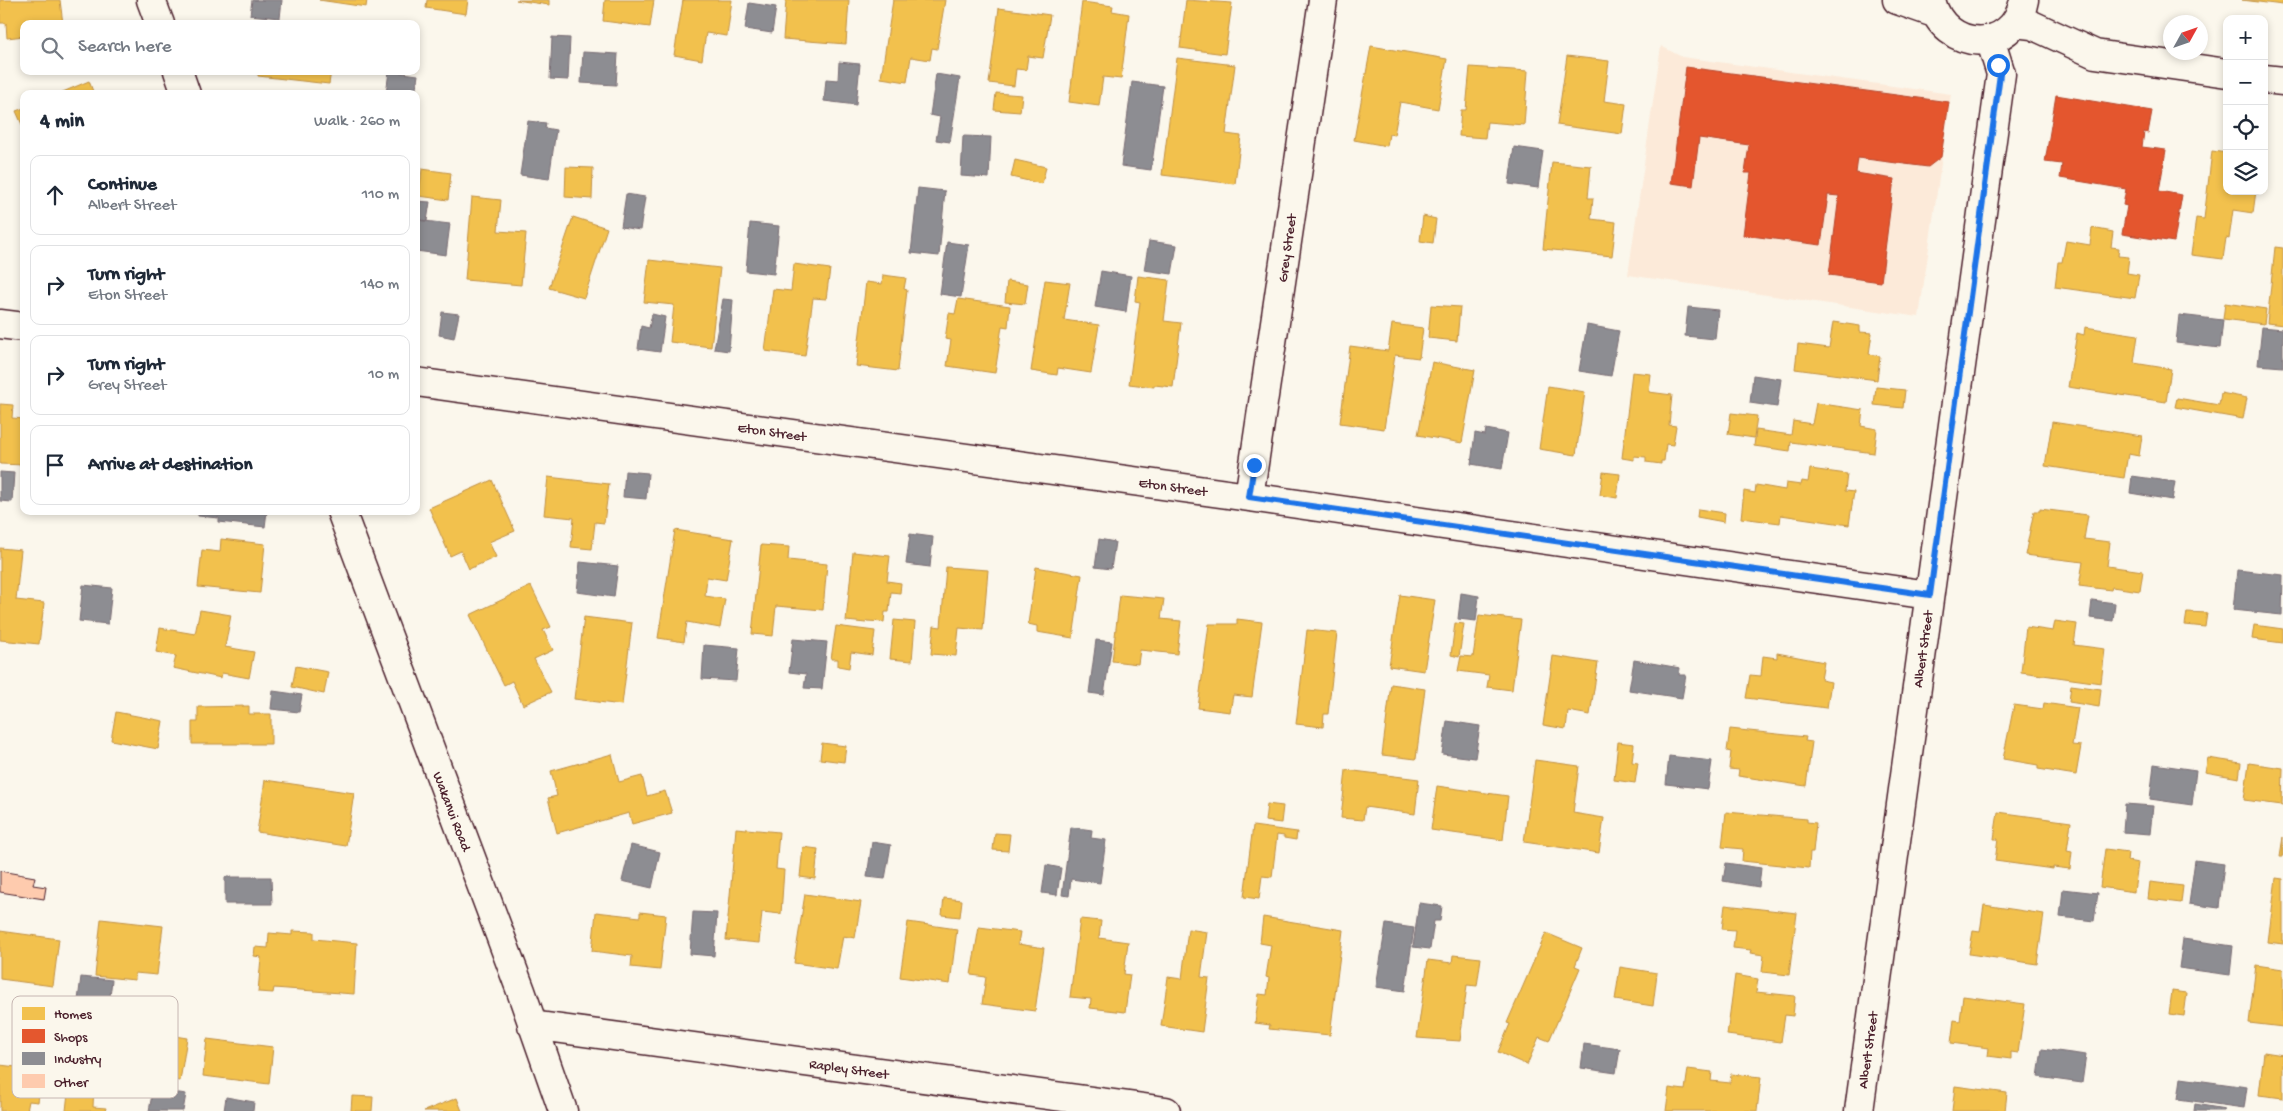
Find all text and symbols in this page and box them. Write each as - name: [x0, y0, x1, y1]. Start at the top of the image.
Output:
- north arrow: [2163, 15, 2208, 60]
- map controls: [2223, 15, 2268, 195]
- button: +: [2223, 15, 2268, 60]
- search box: [20, 20, 420, 75]
- icon: search: [38, 34, 66, 62]
- text: Search here: [78, 36, 172, 59]
- route start: [1987, 54, 2010, 77]
- button: −: [2223, 60, 2268, 105]
- button: locate: [2223, 105, 2268, 150]
- text: 4 min: [40, 110, 84, 135]
- text: Walk · 260 m: [314, 113, 400, 132]
- button: layers: [2223, 150, 2268, 195]
- text: Continue: [88, 174, 157, 197]
- icon: ahead: [41, 181, 69, 209]
- text: 110 m: [362, 186, 399, 205]
- text: Albert Street: [88, 197, 176, 216]
- street label: Grey Street: [1275, 212, 1302, 283]
- text: Turn right: [88, 264, 164, 287]
- icon: right: [41, 271, 69, 299]
- text: 140 m: [361, 276, 399, 295]
- text: Eton Street: [88, 287, 167, 306]
- text: Turn right: [88, 354, 164, 377]
- icon: right: [41, 361, 69, 389]
- text: 10 m: [368, 366, 399, 385]
- text: Grey Street: [88, 377, 166, 396]
- street label: Eton Street: [736, 420, 808, 447]
- icon: arrive: [41, 451, 69, 479]
- text: Arrive at destination: [88, 454, 252, 477]
- route end: [1243, 454, 1266, 477]
- street label: Eton Street: [1137, 475, 1209, 502]
- street label: Albert Street: [1911, 609, 1938, 689]
- street label: Wakanui Road: [428, 770, 474, 856]
- legend: [12, 996, 178, 1098]
- text: Homes: [54, 1007, 92, 1024]
- street label: Albert Street: [1856, 1010, 1883, 1090]
- text: Shops: [54, 1030, 88, 1047]
- text: Industry: [54, 1052, 102, 1069]
- street label: Rapley Street: [808, 1057, 891, 1085]
- text: Other: [54, 1075, 89, 1092]

